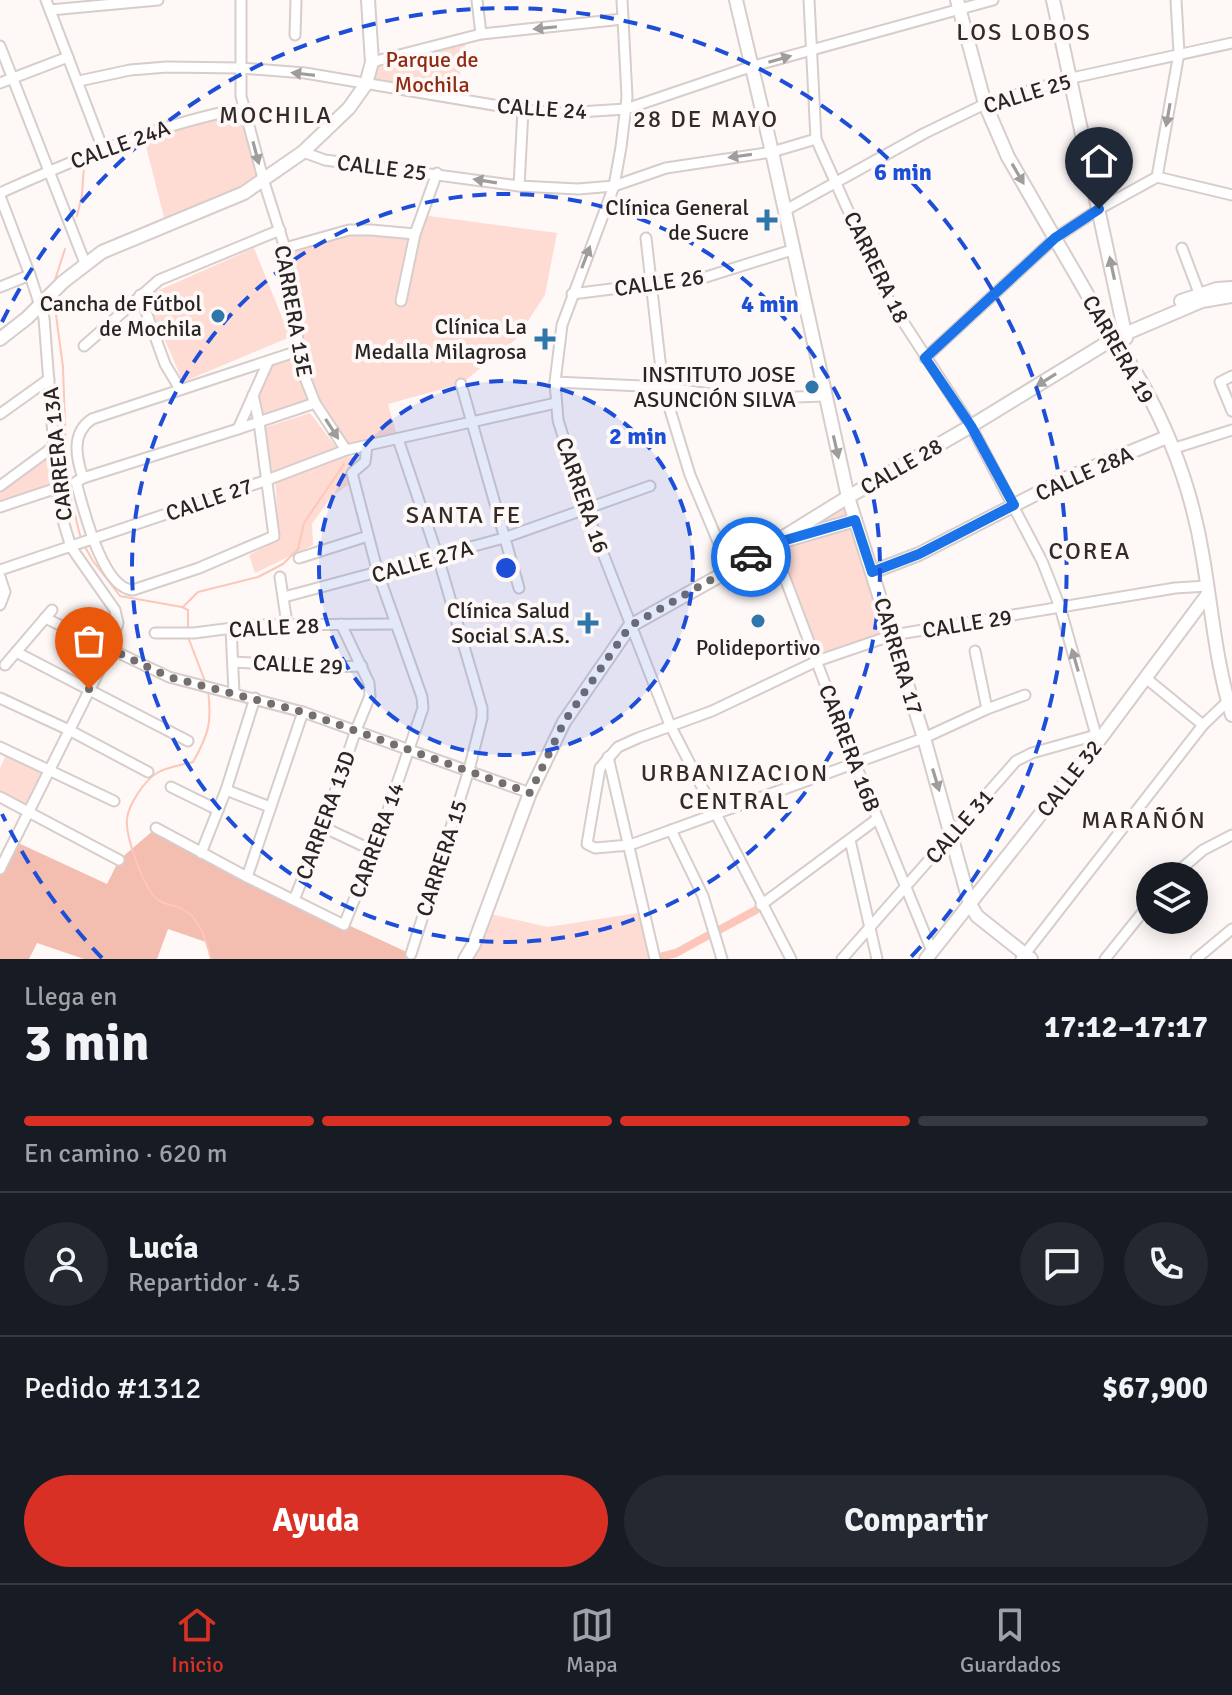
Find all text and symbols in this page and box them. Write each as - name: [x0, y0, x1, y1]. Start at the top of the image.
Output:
- district label: LOS LOBOS: [956, 17, 1092, 47]
- one-way arrow: [532, 21, 557, 34]
- park label: Parque de Mochila: [385, 46, 479, 98]
- one-way arrow: [769, 52, 793, 65]
- one-way arrow: [290, 67, 315, 80]
- street label: CALLE 25: [980, 67, 1074, 120]
- street label: CALLE 24: [496, 92, 588, 125]
- district label: MOCHILA: [219, 100, 333, 130]
- one-way arrow: [1161, 103, 1174, 128]
- district label: 28 DE MAYO: [633, 104, 779, 134]
- street label: CALLE 24A: [67, 114, 174, 175]
- pin: [1065, 127, 1133, 209]
- icon: home: [1077, 139, 1121, 183]
- one-way arrow: [250, 141, 263, 165]
- street label: CALLE 25: [335, 149, 428, 186]
- one-way arrow: [727, 150, 752, 163]
- text: 6 min: [874, 157, 932, 187]
- one-way arrow: [1011, 163, 1025, 185]
- one-way arrow: [472, 174, 497, 187]
- place label: Clínica General de Sucre: [605, 194, 749, 246]
- street label: CARRERA 18: [838, 207, 915, 327]
- marker: Clínica General de Sucre: [756, 209, 778, 231]
- street label: CARRERA 13E: [269, 243, 318, 379]
- one-way arrow: [580, 245, 593, 269]
- one-way arrow: [1105, 256, 1117, 281]
- street label: CALLE 26: [612, 263, 706, 302]
- text: 4 min: [741, 289, 799, 319]
- place label: Cancha de Fútbol de Mochila: [40, 290, 202, 342]
- street label: CARRERA 19: [1077, 290, 1160, 408]
- marker: Cancha de Fútbol de Mochila: [209, 307, 227, 325]
- place label: Clínica La Medalla Milagrosa: [354, 313, 527, 365]
- marker: Clínica La Medalla Milagrosa: [534, 328, 556, 350]
- place label: INSTITUTO JOSE ASUNCIÓN SILVA: [634, 361, 797, 413]
- one-way arrow: [1035, 372, 1057, 386]
- marker: INSTITUTO JOSE ASUNCIÓN SILVA: [803, 378, 821, 396]
- street label: CARRERA 13A: [37, 385, 78, 522]
- one-way arrow: [324, 418, 339, 439]
- text: 2 min: [609, 421, 667, 451]
- street label: CALLE 28: [855, 432, 947, 501]
- street label: CARRERA 16: [550, 434, 615, 557]
- one-way arrow: [830, 434, 843, 459]
- street label: CALLE 28A: [1031, 440, 1138, 507]
- street label: CALLE 27: [162, 472, 256, 527]
- district label: SANTA FE: [406, 500, 522, 530]
- courier: [711, 517, 791, 597]
- street label: CALLE 27A: [369, 534, 476, 589]
- icon: car: [729, 535, 773, 579]
- district label: COREA: [1049, 536, 1131, 566]
- centre of rings: [492, 554, 520, 582]
- street label: CARRERA 17: [868, 594, 929, 718]
- place label: Clínica Salud Social S.A.S.: [447, 597, 570, 649]
- street label: CALLE 29: [920, 603, 1014, 644]
- pin: [55, 607, 123, 689]
- street label: CALLE 28: [228, 612, 320, 643]
- marker: Clínica Salud Social S.A.S.: [577, 612, 599, 634]
- marker: Polideportivo: [749, 612, 767, 630]
- icon: bag: [67, 619, 111, 663]
- place label: Polideportivo: [696, 634, 820, 661]
- one-way arrow: [1068, 648, 1081, 672]
- street label: CALLE 29: [252, 649, 344, 680]
- street label: CARRERA 16B: [813, 681, 886, 816]
- street label: CALLE 32: [1031, 734, 1108, 822]
- street label: CARRERA 13D: [290, 747, 361, 883]
- district label: URBANIZACION CENTRAL: [641, 758, 829, 816]
- one-way arrow: [930, 769, 943, 793]
- street label: CARRERA 14: [343, 779, 410, 902]
- street label: CALLE 31: [920, 783, 999, 869]
- street label: CARRERA 15: [410, 797, 473, 920]
- district label: MARAÑÓN: [1081, 805, 1207, 835]
- map controls: [1136, 862, 1208, 934]
- button: layers: [1136, 862, 1208, 934]
- text: Llega en: [24, 981, 118, 1013]
- text: 17:12–17:17: [1044, 1009, 1208, 1046]
- text: 3 min: [24, 1011, 150, 1075]
- text: En camino · 620 m: [24, 1138, 227, 1170]
- button: person: [24, 1222, 108, 1306]
- button: chat: [1020, 1222, 1104, 1306]
- button: phone: [1124, 1222, 1208, 1306]
- text: Lucía: [128, 1230, 199, 1267]
- text: Repartidor · 4.5: [128, 1267, 301, 1299]
- text: Pedido #1312: [24, 1370, 201, 1407]
- text: $67,900: [1102, 1370, 1208, 1407]
- button: Ayuda: [24, 1475, 608, 1567]
- button: Compartir: [624, 1475, 1208, 1567]
- tab: Inicio: [171, 1603, 224, 1678]
- tab: Mapa: [566, 1603, 618, 1678]
- tab: Guardados: [960, 1603, 1061, 1678]

